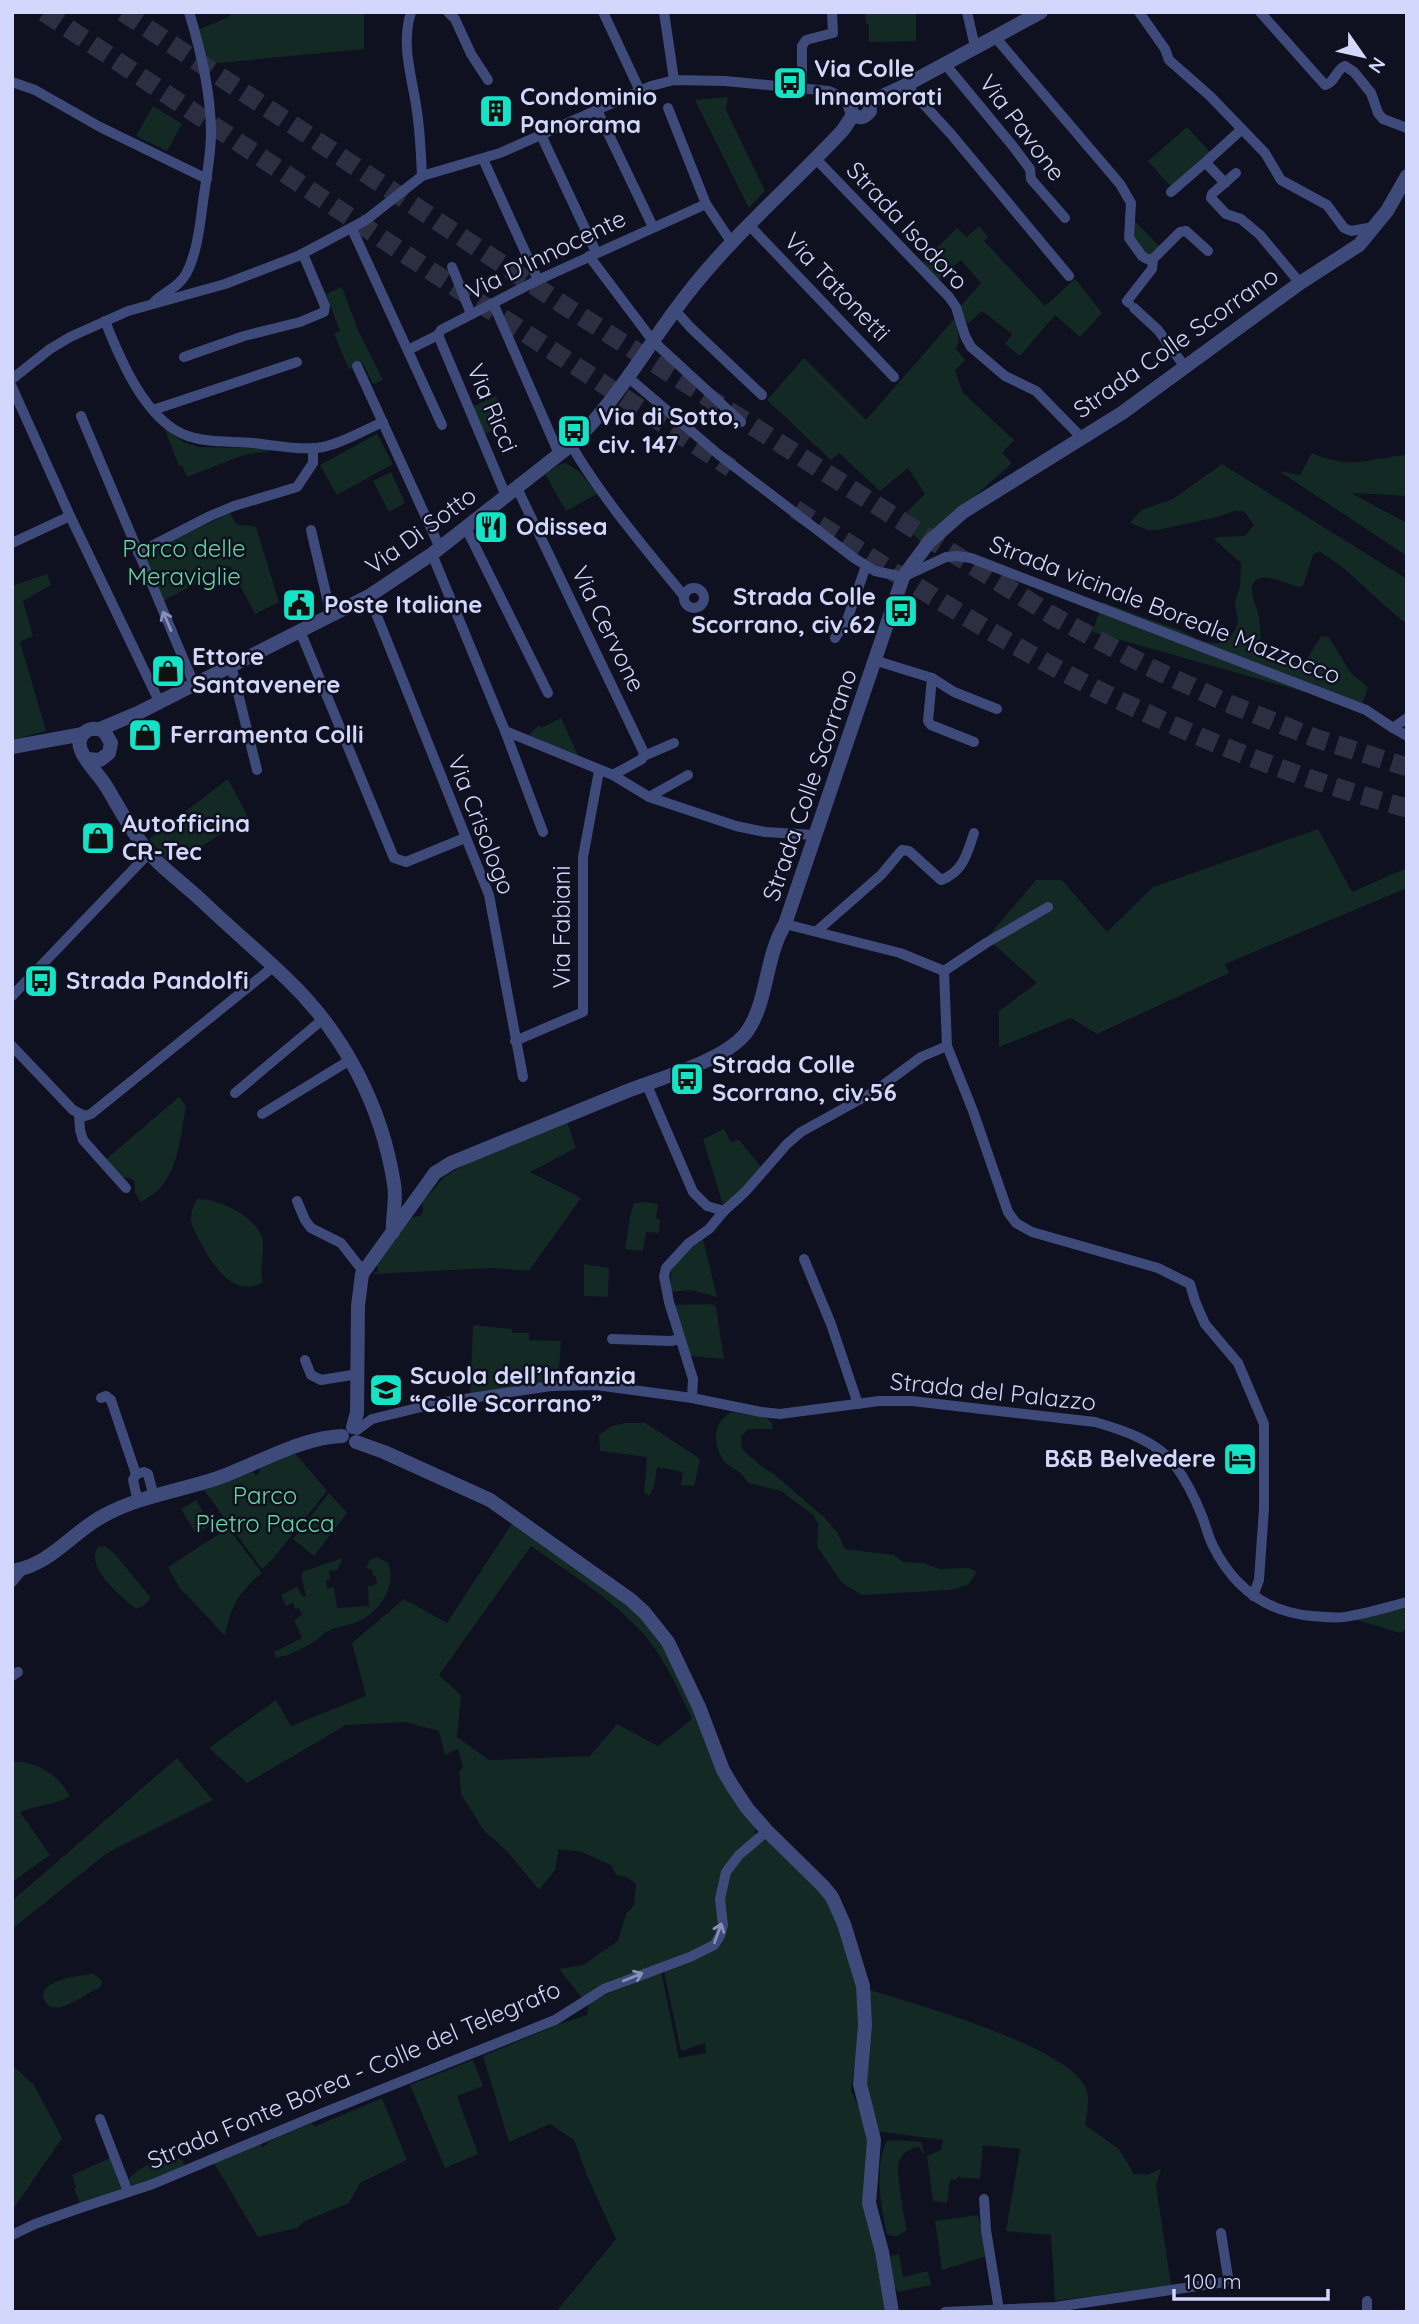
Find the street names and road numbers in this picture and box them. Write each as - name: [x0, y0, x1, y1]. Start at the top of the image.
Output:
- street label: Via Pavone: [973, 68, 1072, 186]
- street label: Strada Isodoro: [841, 155, 975, 296]
- street label: Via D'Innocente: [461, 203, 630, 306]
- street label: Via Tatonetti: [778, 225, 897, 347]
- street label: Strada Colle Scorrano: [1067, 260, 1284, 424]
- street label: Via Ricci: [461, 359, 525, 456]
- street label: Via Di Sotto: [359, 480, 482, 580]
- street label: Strada vicinale Boreale Mazzocco: [986, 528, 1345, 690]
- street label: Via Cervone: [566, 561, 652, 696]
- street label: Strada Colle Scorrano: [755, 665, 863, 905]
- street label: Via Crisologo: [442, 751, 522, 899]
- street label: Via Fabiani: [546, 865, 576, 989]
- street label: Strada del Palazzo: [889, 1365, 1098, 1417]
- street label: Strada Fonte Borea - Colle del Telegrafo: [143, 1973, 565, 2175]

